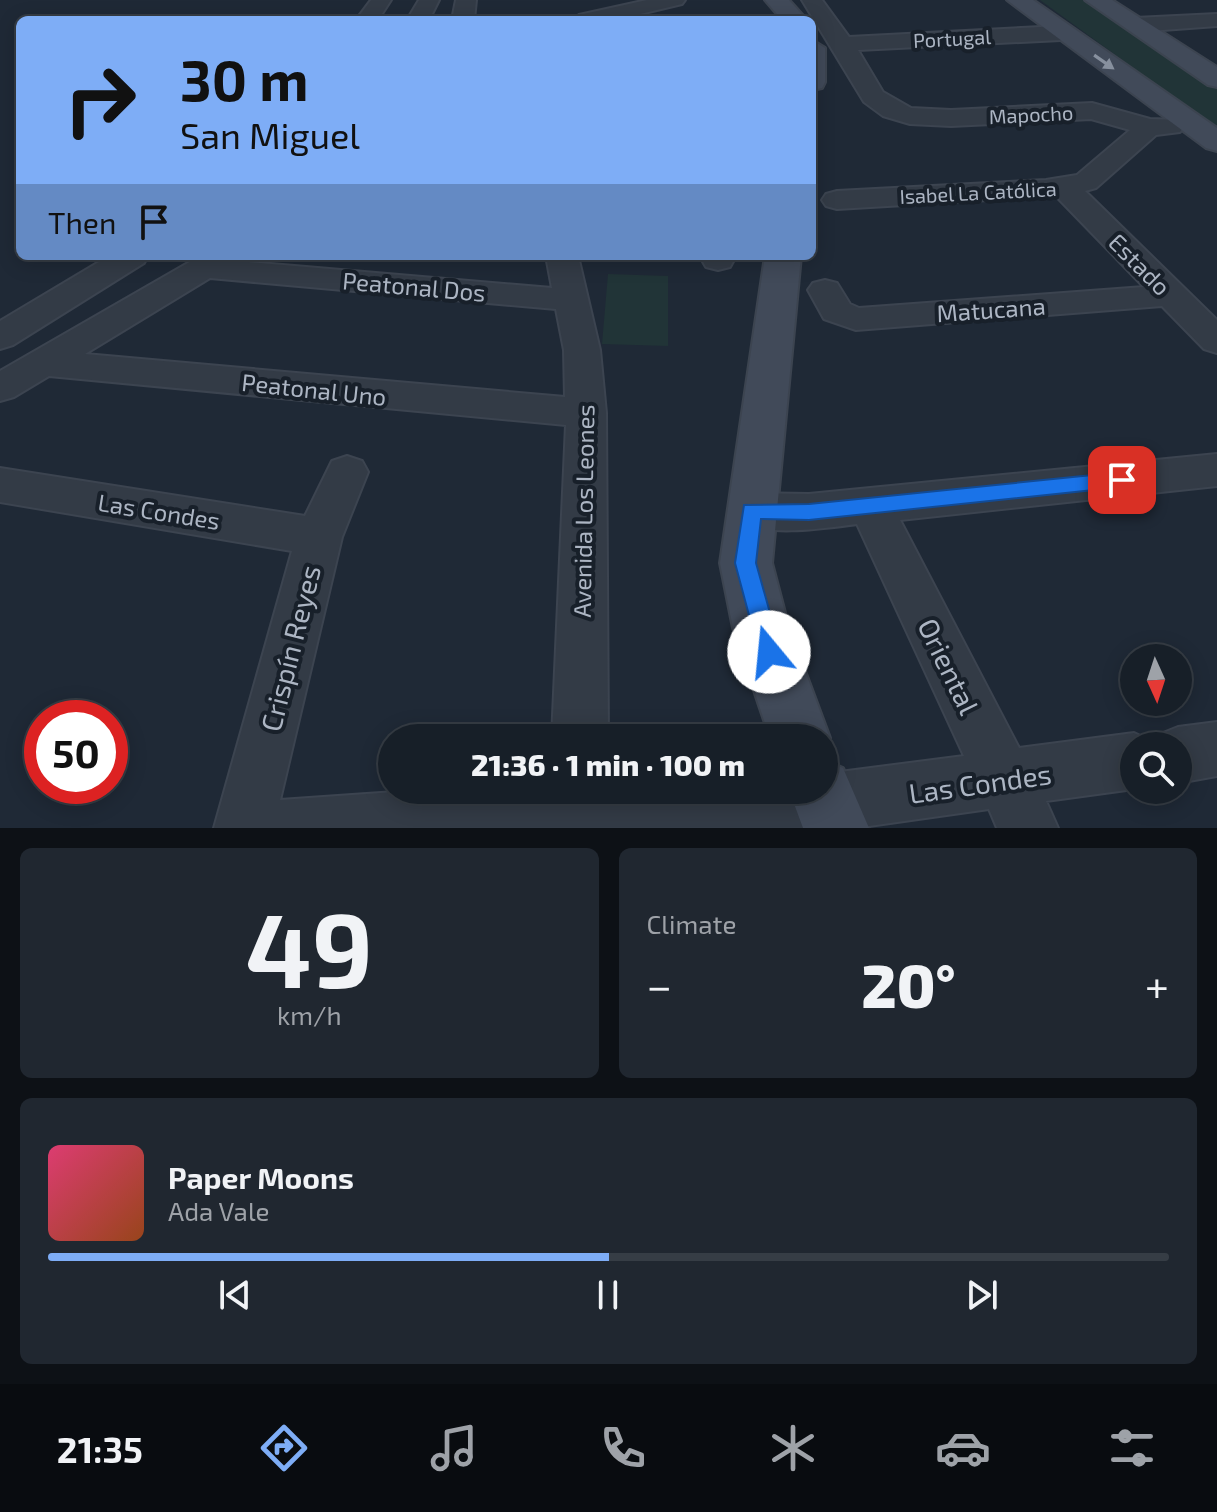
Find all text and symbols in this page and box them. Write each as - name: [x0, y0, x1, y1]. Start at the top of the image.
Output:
- street label: Portugal: [912, 24, 992, 52]
- text: 30 m: [180, 45, 309, 112]
- icon: right: [48, 48, 152, 152]
- one-way arrow: [1093, 54, 1114, 69]
- street label: Mapocho: [988, 100, 1074, 128]
- text: San Miguel: [180, 113, 360, 156]
- street label: Isabel La Católica: [899, 176, 1057, 208]
- icon: arrive: [132, 200, 176, 244]
- text: Then: [48, 204, 116, 240]
- street label: Estado: [1103, 227, 1177, 301]
- street label: Peatonal Dos: [341, 265, 487, 307]
- street label: Matucana: [936, 291, 1046, 327]
- street label: Peatonal Uno: [240, 367, 388, 411]
- street label: Avenida Los Leones: [567, 404, 599, 618]
- pin: [1088, 446, 1156, 514]
- icon: arrive: [1100, 458, 1144, 502]
- street label: Las Condes: [96, 487, 222, 535]
- street label: Crispín Reyes: [253, 561, 327, 735]
- position arrow: [727, 610, 811, 694]
- street label: Oriental: [911, 612, 987, 720]
- north arrow: [1120, 644, 1192, 716]
- map controls: [1120, 644, 1192, 804]
- speed limit sign: 50: [24, 700, 128, 804]
- button: search: [1120, 732, 1192, 804]
- text: 21:36 · 1 min · 100 m: [471, 746, 745, 782]
- street label: Las Condes: [906, 756, 1054, 810]
- text: 49: [245, 884, 373, 1009]
- text: Climate: [647, 908, 736, 939]
- text: 20°: [861, 948, 956, 1020]
- text: −: [647, 958, 672, 1011]
- text: +: [1145, 958, 1169, 1011]
- text: km/h: [277, 999, 342, 1030]
- text: Paper Moons: [168, 1159, 354, 1195]
- text: Ada Vale: [168, 1195, 270, 1226]
- icon: previous: [213, 1273, 257, 1317]
- icon: pause: [586, 1273, 630, 1317]
- icon: next: [960, 1273, 1004, 1317]
- icon: directions: [256, 1420, 312, 1476]
- icon: music: [426, 1420, 482, 1476]
- icon: phone: [595, 1420, 651, 1476]
- icon: climate: [765, 1420, 821, 1476]
- icon: car: [935, 1420, 991, 1476]
- icon: filters: [1104, 1420, 1160, 1476]
- text: 21:35: [57, 1427, 143, 1470]

